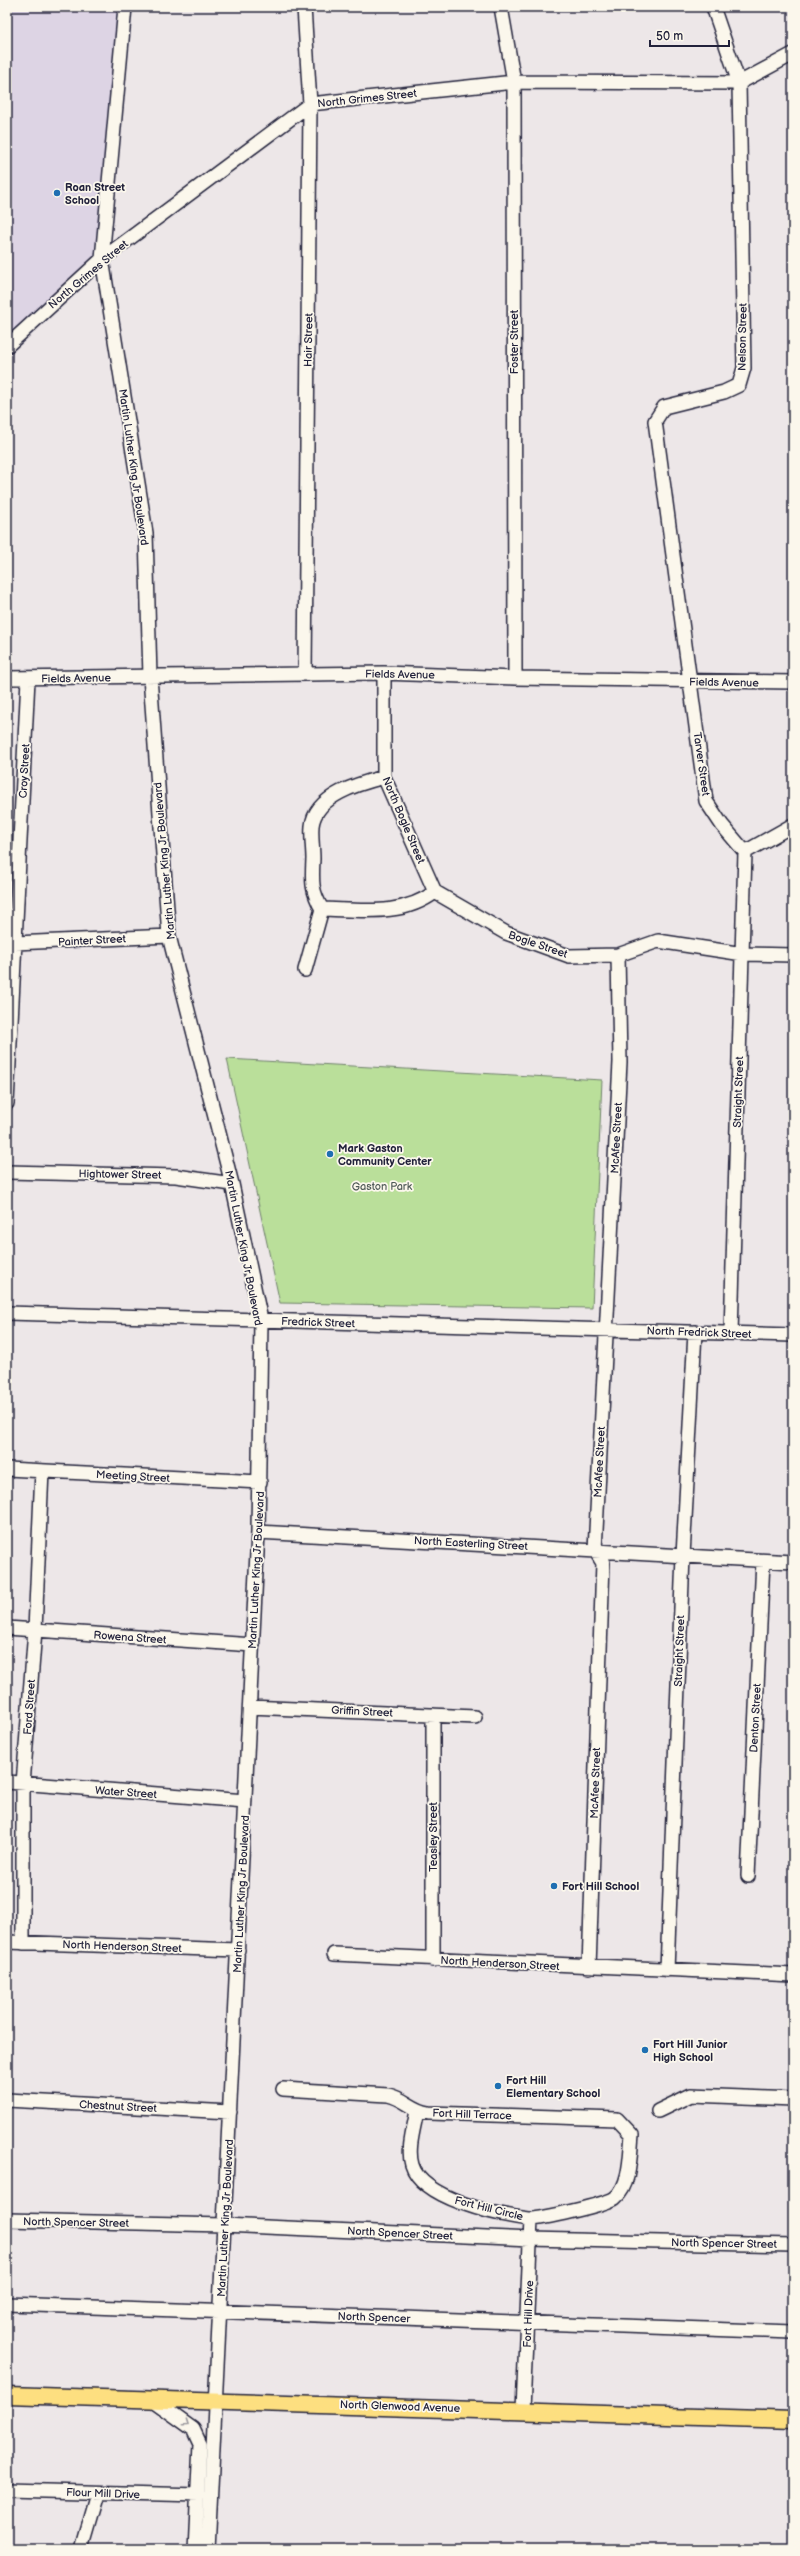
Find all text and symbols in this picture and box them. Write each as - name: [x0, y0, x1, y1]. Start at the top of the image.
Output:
- scale bar: [650, 22, 729, 48]
- text: 50 m: [656, 29, 683, 44]
- street label: North Grimes Street: [317, 87, 418, 110]
- place label: Roan Street School: [65, 181, 125, 207]
- marker: Roan Street School: [52, 188, 62, 198]
- street label: North Grimes Street: [46, 237, 131, 311]
- street label: Nelson Street: [735, 302, 750, 371]
- street label: Foster Street: [508, 309, 521, 374]
- street label: Hair Street: [302, 312, 315, 367]
- street label: Martin Luther King Jr Boulevard: [116, 388, 151, 546]
- street label: Fields Avenue: [365, 667, 435, 682]
- street label: Fields Avenue: [41, 671, 111, 686]
- street label: Fields Avenue: [689, 675, 759, 690]
- street label: Tarver Street: [691, 731, 712, 797]
- street label: Croy Street: [17, 743, 32, 799]
- street label: North Bogle Street: [379, 775, 428, 866]
- street label: Martin Luther King Jr Boulevard: [151, 782, 178, 940]
- street label: Bogle Street: [506, 928, 570, 961]
- street label: Painter Street: [58, 932, 127, 949]
- street label: Straight Street: [731, 1056, 746, 1128]
- street label: McAfee Street: [608, 1102, 625, 1174]
- place label: Mark Gaston Community Center: [338, 1142, 432, 1168]
- marker: Mark Gaston Community Center: [325, 1149, 335, 1159]
- street label: Hightower Street: [78, 1167, 162, 1182]
- street label: Martin Luther King Jr Boulevard: [222, 1169, 265, 1327]
- park label: Gaston Park: [352, 1180, 413, 1193]
- street label: Fredrick Street: [281, 1315, 356, 1330]
- street label: North Fredrick Street: [646, 1324, 752, 1341]
- street label: McAfee Street: [591, 1426, 608, 1498]
- street label: Meeting Street: [96, 1468, 171, 1485]
- street label: Martin Luther King Jr Boulevard: [246, 1491, 267, 1649]
- street label: North Easterling Street: [414, 1534, 529, 1553]
- street label: Straight Street: [672, 1615, 687, 1687]
- street label: Rowena Street: [93, 1628, 168, 1647]
- street label: Ford Street: [21, 1678, 38, 1735]
- street label: Denton Street: [747, 1683, 764, 1753]
- street label: Griffin Street: [331, 1703, 394, 1720]
- street label: McAfee Street: [588, 1747, 603, 1819]
- street label: Water Street: [95, 1784, 158, 1801]
- street label: Teasley Street: [427, 1802, 440, 1872]
- street label: Martin Luther King Jr Boulevard: [231, 1815, 252, 1973]
- place label: Fort Hill School: [562, 1880, 639, 1893]
- marker: Fort Hill School: [549, 1881, 559, 1891]
- street label: North Henderson Street: [62, 1938, 183, 1955]
- street label: North Henderson Street: [440, 1954, 561, 1973]
- place label: Fort Hill Junior High School: [653, 2038, 728, 2064]
- marker: Fort Hill Junior High School: [640, 2045, 650, 2055]
- place label: Fort Hill Elementary School: [506, 2074, 600, 2100]
- marker: Fort Hill Elementary School: [493, 2081, 503, 2091]
- street label: Chestnut Street: [79, 2098, 158, 2115]
- street label: Fort Hill Terrace: [432, 2107, 512, 2122]
- street label: Martin Luther King Jr Boulevard: [215, 2139, 236, 2297]
- street label: Fort Hill Circle: [453, 2194, 525, 2223]
- street label: North Spencer Street: [23, 2215, 130, 2230]
- street label: North Spencer Street: [347, 2224, 454, 2243]
- street label: North Spencer Street: [671, 2236, 778, 2251]
- street label: Fort Hill Drive: [521, 2280, 536, 2348]
- street label: North Spencer: [337, 2310, 412, 2325]
- street label: North Glenwood Avenue: [340, 2398, 461, 2415]
- one-way arrow: [181, 2418, 188, 2425]
- street label: Flour Mill Drive: [66, 2486, 141, 2501]

